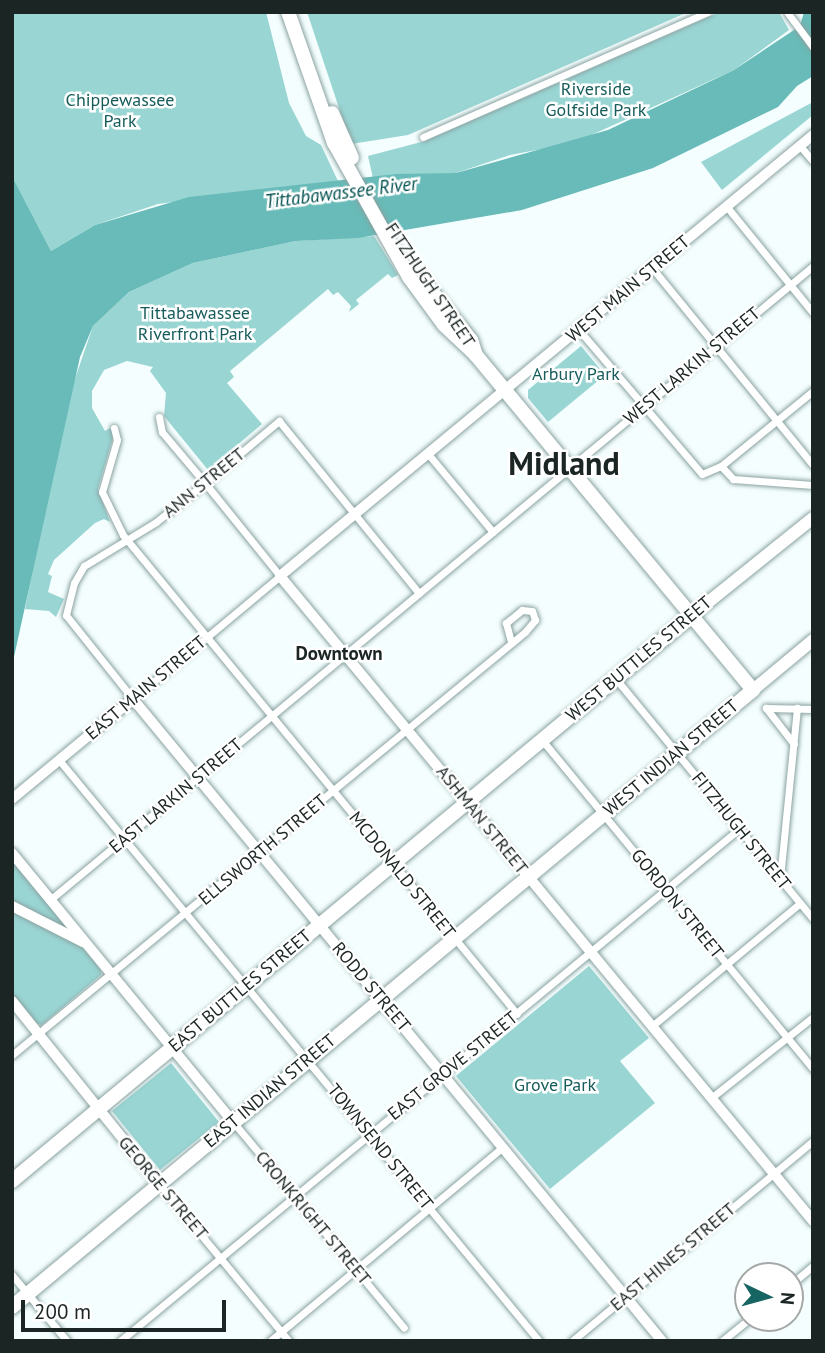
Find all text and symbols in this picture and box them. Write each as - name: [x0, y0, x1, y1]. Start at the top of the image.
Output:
- park label: Riverside Golfside Park: [546, 79, 646, 122]
- park label: Chippewassee Park: [66, 90, 174, 132]
- water label: Tittabawassee River: [264, 172, 418, 214]
- street label: FITZHUGH STREET: [380, 219, 480, 351]
- street label: WEST MAIN STREET: [562, 231, 694, 347]
- street label: WEST LARKIN STREET: [619, 302, 765, 430]
- park label: Tittabawassee Riverfront Park: [138, 303, 252, 346]
- park label: Arbury Park: [532, 363, 620, 385]
- street label: ANN STREET: [159, 443, 249, 523]
- district label: Midland: [508, 444, 620, 482]
- street label: WEST BUTTLES STREET: [561, 591, 717, 727]
- street label: EAST MAIN STREET: [81, 631, 211, 745]
- district label: Downtown: [295, 643, 383, 665]
- street label: WEST INDIAN STREET: [599, 695, 743, 821]
- street label: EAST LARKIN STREET: [105, 734, 247, 858]
- street label: ASHMAN STREET: [432, 761, 532, 879]
- street label: FITZHUGH STREET: [687, 768, 795, 894]
- street label: ELLSWORTH STREET: [194, 790, 332, 910]
- street label: MCDONALD STREET: [344, 807, 460, 943]
- street label: GORDON STREET: [626, 845, 728, 963]
- street label: EAST BUTTLES STREET: [164, 925, 316, 1057]
- street label: RODD STREET: [327, 938, 415, 1036]
- street label: EAST GROVE STREET: [383, 1007, 523, 1125]
- street label: EAST INDIAN STREET: [200, 1029, 340, 1153]
- park label: Grove Park: [514, 1074, 596, 1096]
- street label: TOWNSEND STREET: [323, 1080, 437, 1214]
- street label: GEORGE STREET: [114, 1132, 212, 1244]
- street label: CRONKRIGHT STREET: [250, 1146, 376, 1290]
- street label: EAST HINES STREET: [606, 1198, 740, 1316]
- north arrow: [734, 1262, 804, 1332]
- scale bar: [24, 1286, 229, 1330]
- text: N: [775, 1291, 800, 1306]
- text: 200 m: [34, 1298, 91, 1325]

